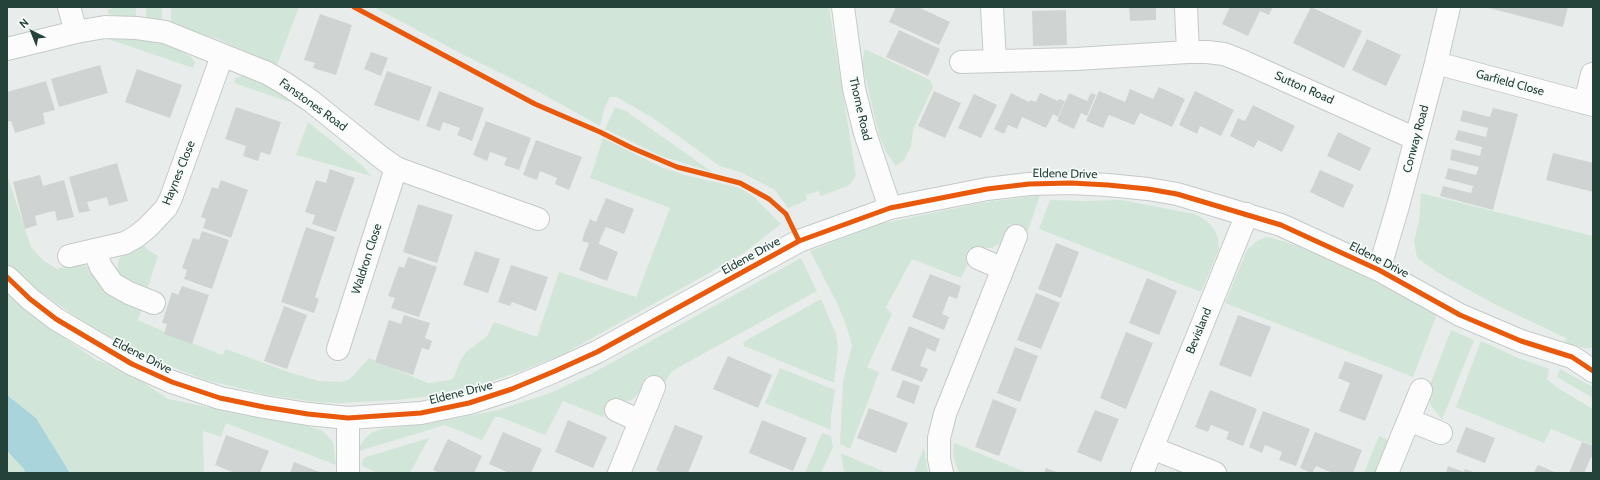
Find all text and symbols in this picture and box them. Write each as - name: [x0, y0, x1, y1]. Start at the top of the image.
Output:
- north arrow: [12, 12, 52, 52]
- text: N: [16, 15, 31, 31]
- street label: Garfield Close: [1474, 67, 1546, 99]
- street label: Sutton Road: [1272, 69, 1336, 107]
- street label: Fanstones Road: [276, 76, 350, 134]
- street label: Thorne Road: [846, 76, 874, 142]
- street label: Conway Road: [1400, 104, 1432, 174]
- street label: Haynes Close: [160, 139, 198, 207]
- street label: Eldene Drive: [1033, 166, 1097, 182]
- street label: Waldron Close: [349, 222, 385, 296]
- street label: Eldene Drive: [719, 234, 783, 278]
- street label: Eldene Drive: [1347, 239, 1411, 281]
- street label: Bevisland: [1183, 306, 1215, 356]
- street label: Eldene Drive: [110, 335, 174, 377]
- street label: Eldene Drive: [428, 378, 494, 408]

